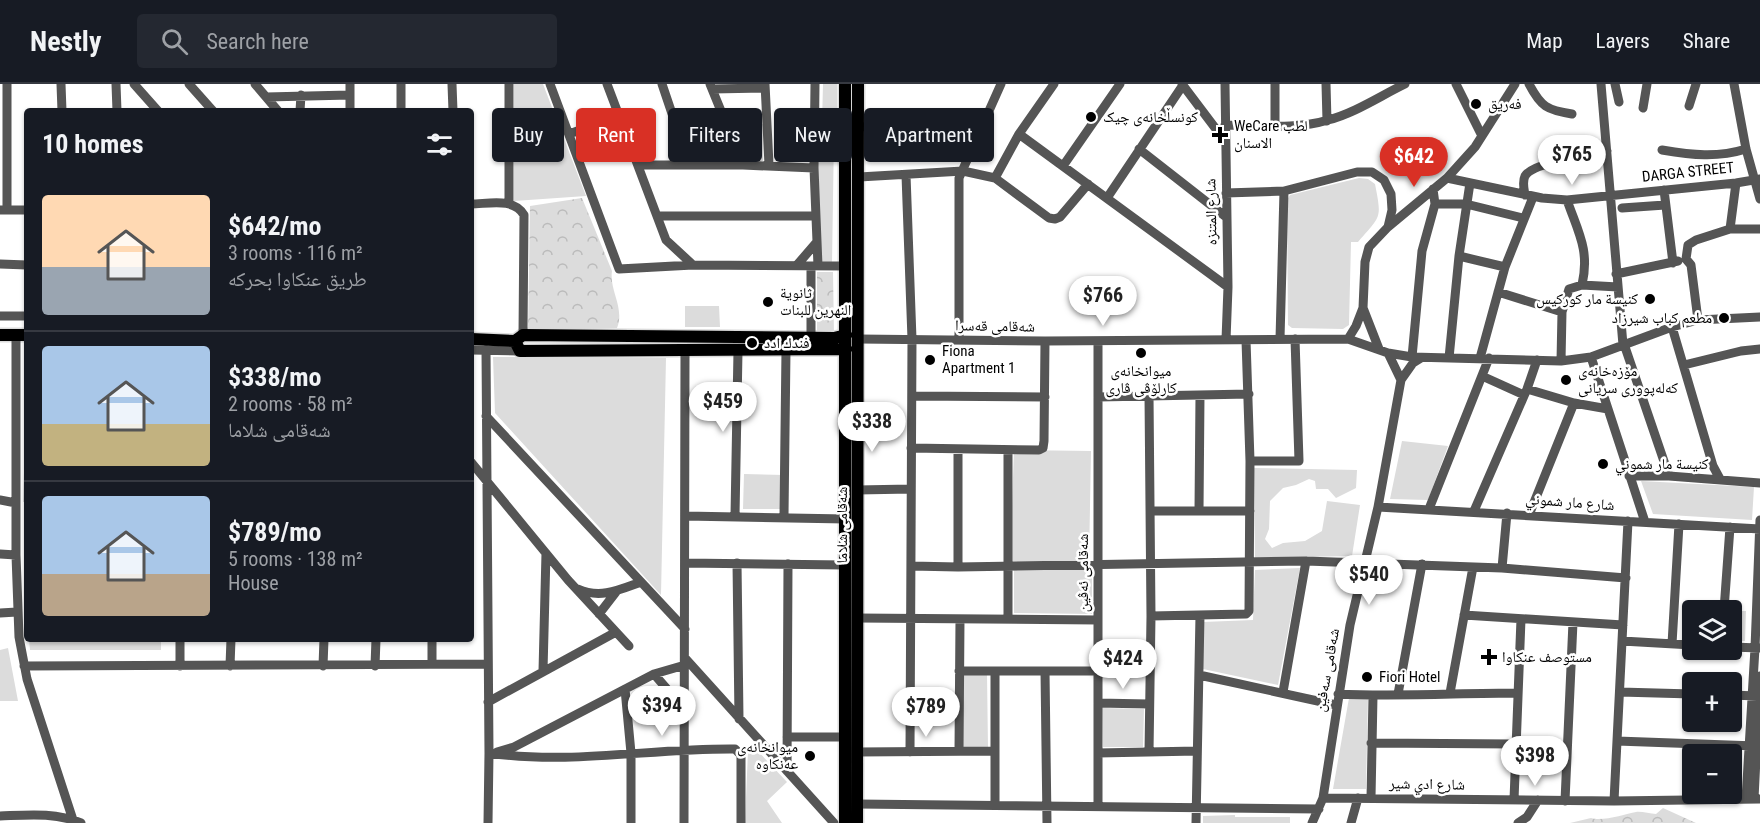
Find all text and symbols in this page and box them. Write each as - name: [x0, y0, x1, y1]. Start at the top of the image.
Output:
- search box: [137, 14, 557, 68]
- text: Nestly: [30, 25, 101, 58]
- icon: search: [158, 25, 191, 58]
- text: Search here: [206, 29, 309, 54]
- text: Map: [1526, 29, 1563, 53]
- text: Layers: [1596, 29, 1650, 53]
- text: Share: [1683, 29, 1730, 53]
- place label: فەریق: [1488, 95, 1522, 114]
- marker: فەریق: [1469, 97, 1483, 111]
- place label: کونسڵخانەی چیک: [1103, 107, 1198, 127]
- chip: Buy: [492, 108, 564, 162]
- chip: Rent: [576, 108, 656, 162]
- chip: Filters: [668, 108, 762, 162]
- chip: New: [774, 108, 852, 162]
- chip: Apartment: [864, 108, 994, 162]
- marker: کونسڵخانەی چیک: [1084, 110, 1098, 124]
- place label: WeCare لطب الاسنان: [1234, 117, 1308, 153]
- marker: WeCare لطب الاسنان: [1211, 126, 1229, 144]
- icon: filters: [423, 128, 456, 161]
- text: 10 homes: [42, 129, 144, 159]
- pin: $765: [1536, 135, 1608, 186]
- pin: $642: [1378, 137, 1450, 188]
- text: $765: [1552, 142, 1592, 166]
- text: $642: [1394, 144, 1434, 168]
- street label: DARGA STREET: [1641, 158, 1735, 186]
- street label: شارع المتنزه: [1201, 178, 1222, 246]
- text: $642/mo: [228, 211, 321, 241]
- icon: home: [90, 219, 162, 291]
- text: 3 rooms · 116 m²: [228, 241, 363, 265]
- text: طريق عنكاوا بحركه: [228, 267, 367, 291]
- pin: $766: [1067, 276, 1139, 327]
- text: $766: [1083, 283, 1123, 307]
- place label: ثانوية النهرين للبنات: [780, 284, 851, 320]
- place label: كنيسة مار كوركيس: [1536, 290, 1638, 309]
- marker: كنيسة مار كوركيس: [1643, 292, 1657, 306]
- marker: ثانوية النهرين للبنات: [761, 295, 775, 309]
- place label: مطعم كباب شيرزاد: [1612, 309, 1712, 328]
- marker: مطعم كباب شيرزاد: [1717, 311, 1731, 325]
- street label: شەقامی قەسرا: [955, 316, 1035, 337]
- place label: فندك ادد: [764, 334, 810, 352]
- marker: فندك ادد: [745, 336, 759, 350]
- place label: Fiona Apartment 1: [942, 342, 1015, 377]
- marker: میوانخانەی کارلۆڤی ڤاری: [1134, 346, 1148, 360]
- marker: Fiona Apartment 1: [923, 353, 937, 367]
- text: $338/mo: [228, 362, 321, 392]
- place label: میوانخانەی کارلۆڤی ڤاری: [1105, 362, 1177, 398]
- place label: مۆزەخانەی کەلەپووری سریانی: [1578, 362, 1678, 398]
- icon: home: [90, 370, 162, 442]
- marker: مۆزەخانەی کەلەپووری سریانی: [1559, 373, 1573, 387]
- pin: $459: [687, 382, 759, 433]
- text: $459: [703, 389, 743, 413]
- text: 2 rooms · 58 m²: [228, 392, 353, 416]
- pin: $338: [836, 402, 908, 453]
- text: $338: [852, 409, 892, 433]
- text: شەقامی شلاما: [228, 418, 331, 442]
- place label: كنيسة مار شموني: [1615, 455, 1709, 476]
- marker: كنيسة مار شموني: [1596, 457, 1610, 471]
- street label: شەقامی شلاما: [833, 486, 852, 564]
- street label: شارع مار شموني: [1525, 490, 1615, 517]
- text: $789/mo: [228, 517, 321, 547]
- icon: home: [90, 520, 162, 592]
- street label: شەقامی ئەڤین: [1074, 534, 1093, 612]
- text: 5 rooms · 138 m²: [228, 547, 363, 571]
- pin: $540: [1333, 555, 1405, 606]
- text: $540: [1349, 562, 1389, 586]
- text: House: [228, 571, 279, 595]
- map controls: [1682, 600, 1742, 804]
- button: layers: [1682, 600, 1742, 660]
- street label: شەقامی سەفین: [1311, 627, 1344, 713]
- pin: $424: [1087, 639, 1159, 690]
- text: $424: [1103, 646, 1143, 670]
- marker: مستوصف عنكاوا: [1480, 648, 1498, 666]
- place label: مستوصف عنكاوا: [1502, 648, 1592, 666]
- place label: Fiori Hotel: [1379, 668, 1440, 686]
- marker: Fiori Hotel: [1360, 670, 1374, 684]
- button: +: [1682, 672, 1742, 732]
- pin: $394: [626, 686, 698, 737]
- pin: $789: [890, 687, 962, 738]
- text: $394: [642, 693, 682, 717]
- text: $789: [906, 694, 946, 718]
- pin: $398: [1499, 736, 1571, 787]
- place label: میوانخانەی عەنکاوە: [737, 738, 798, 773]
- text: $398: [1515, 743, 1555, 767]
- button: −: [1682, 744, 1742, 804]
- marker: میوانخانەی عەنکاوە: [803, 749, 817, 763]
- street label: شارع ادي شير: [1388, 774, 1465, 796]

